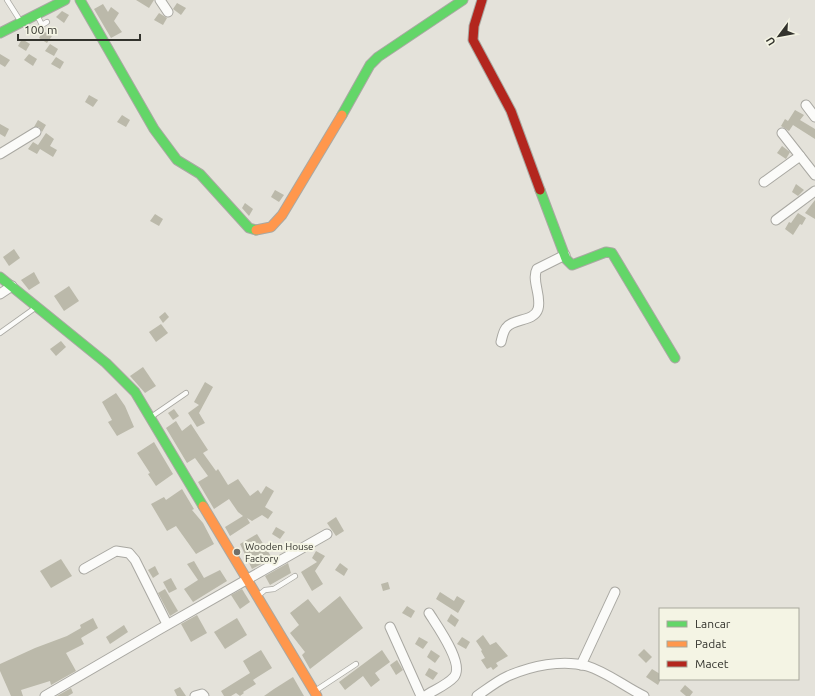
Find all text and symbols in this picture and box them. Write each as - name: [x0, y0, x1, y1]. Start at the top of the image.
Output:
- scale bar: [18, 16, 140, 42]
- north arrow: [759, 16, 799, 56]
- text: 100 m: [24, 23, 57, 36]
- text: U: [763, 35, 778, 48]
- place label: Wooden House Factory: [245, 541, 314, 564]
- marker: Wooden House Factory: [232, 547, 242, 557]
- legend: [659, 608, 799, 680]
- text: Lancar: [695, 617, 731, 630]
- text: Padat: [695, 637, 726, 650]
- text: Macet: [695, 657, 729, 670]

